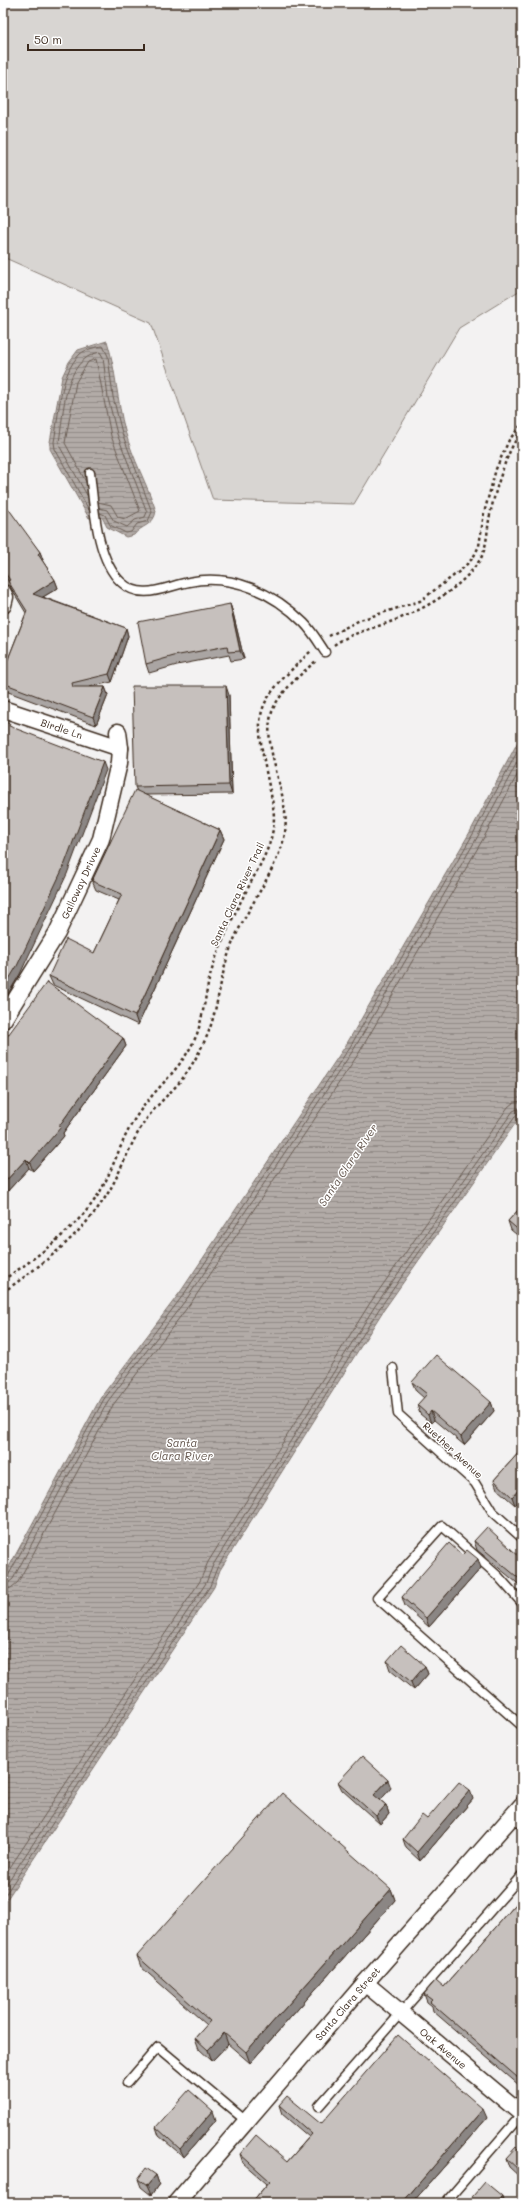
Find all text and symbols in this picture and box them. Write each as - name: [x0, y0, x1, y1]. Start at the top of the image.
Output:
- scale bar: [28, 26, 144, 52]
- text: 50 m: [34, 31, 62, 47]
- street label: Birdle Ln: [39, 715, 85, 742]
- street label: Santa Clara River Trail: [207, 840, 267, 948]
- street label: Galloway Drivve: [58, 844, 104, 921]
- water label: Santa Clara River: [314, 1120, 381, 1209]
- street label: Ruether Avenue: [420, 1419, 486, 1481]
- water label: Santa Clara River: [151, 1435, 213, 1463]
- street label: Santa Clara Street: [312, 1964, 383, 2044]
- street label: Oak Avenue: [417, 2025, 470, 2072]

